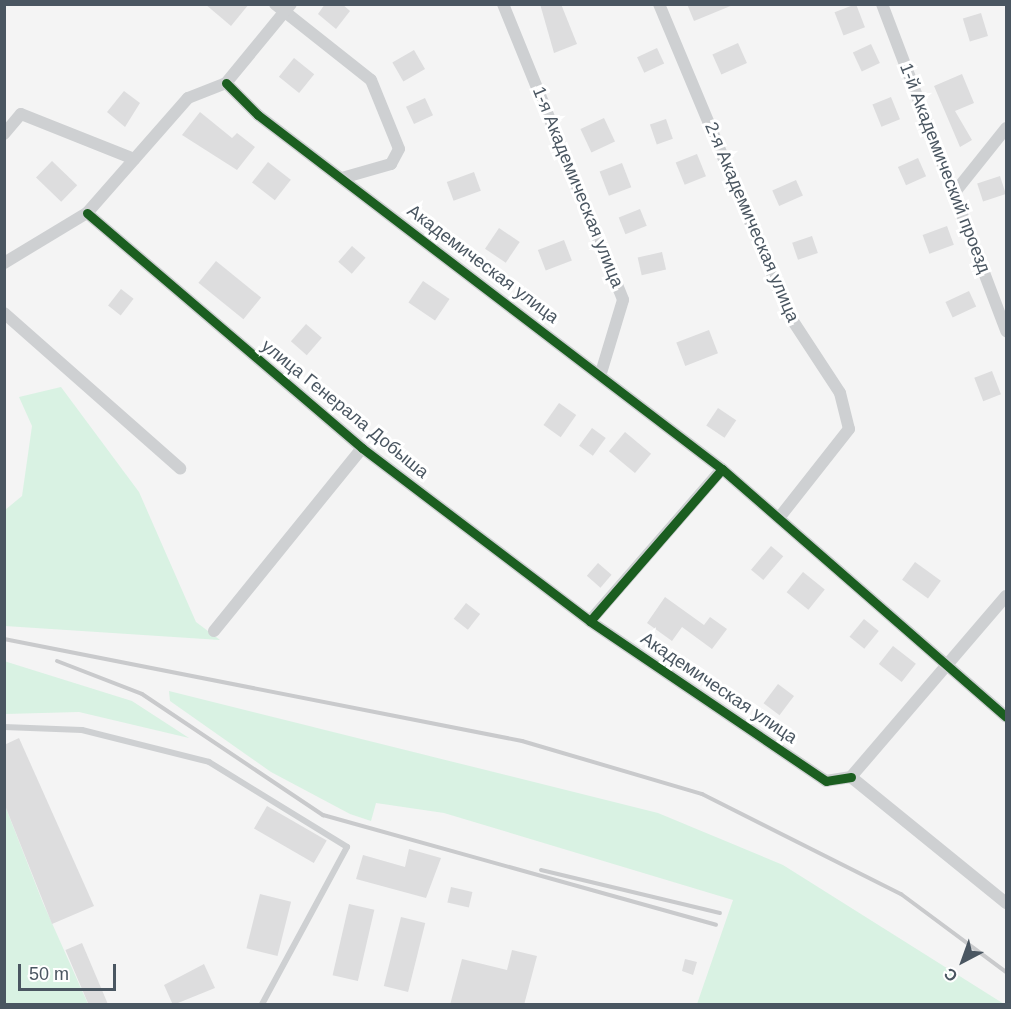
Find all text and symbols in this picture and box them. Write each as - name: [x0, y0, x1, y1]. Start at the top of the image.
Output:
- street label: 1-й Академический проезд: [895, 60, 995, 276]
- street label: 1-я Академическая улица: [528, 83, 628, 291]
- street label: 2-я Академическая улица: [700, 119, 804, 325]
- street label: Академическая улица: [403, 200, 563, 328]
- street label: улица Генерала Добыша: [257, 335, 433, 483]
- street label: Академическая улица: [637, 628, 801, 748]
- north arrow: [933, 931, 993, 991]
- scale bar: [21, 952, 118, 990]
- text: 50 m: [29, 964, 69, 984]
- text: С: [941, 965, 961, 985]

